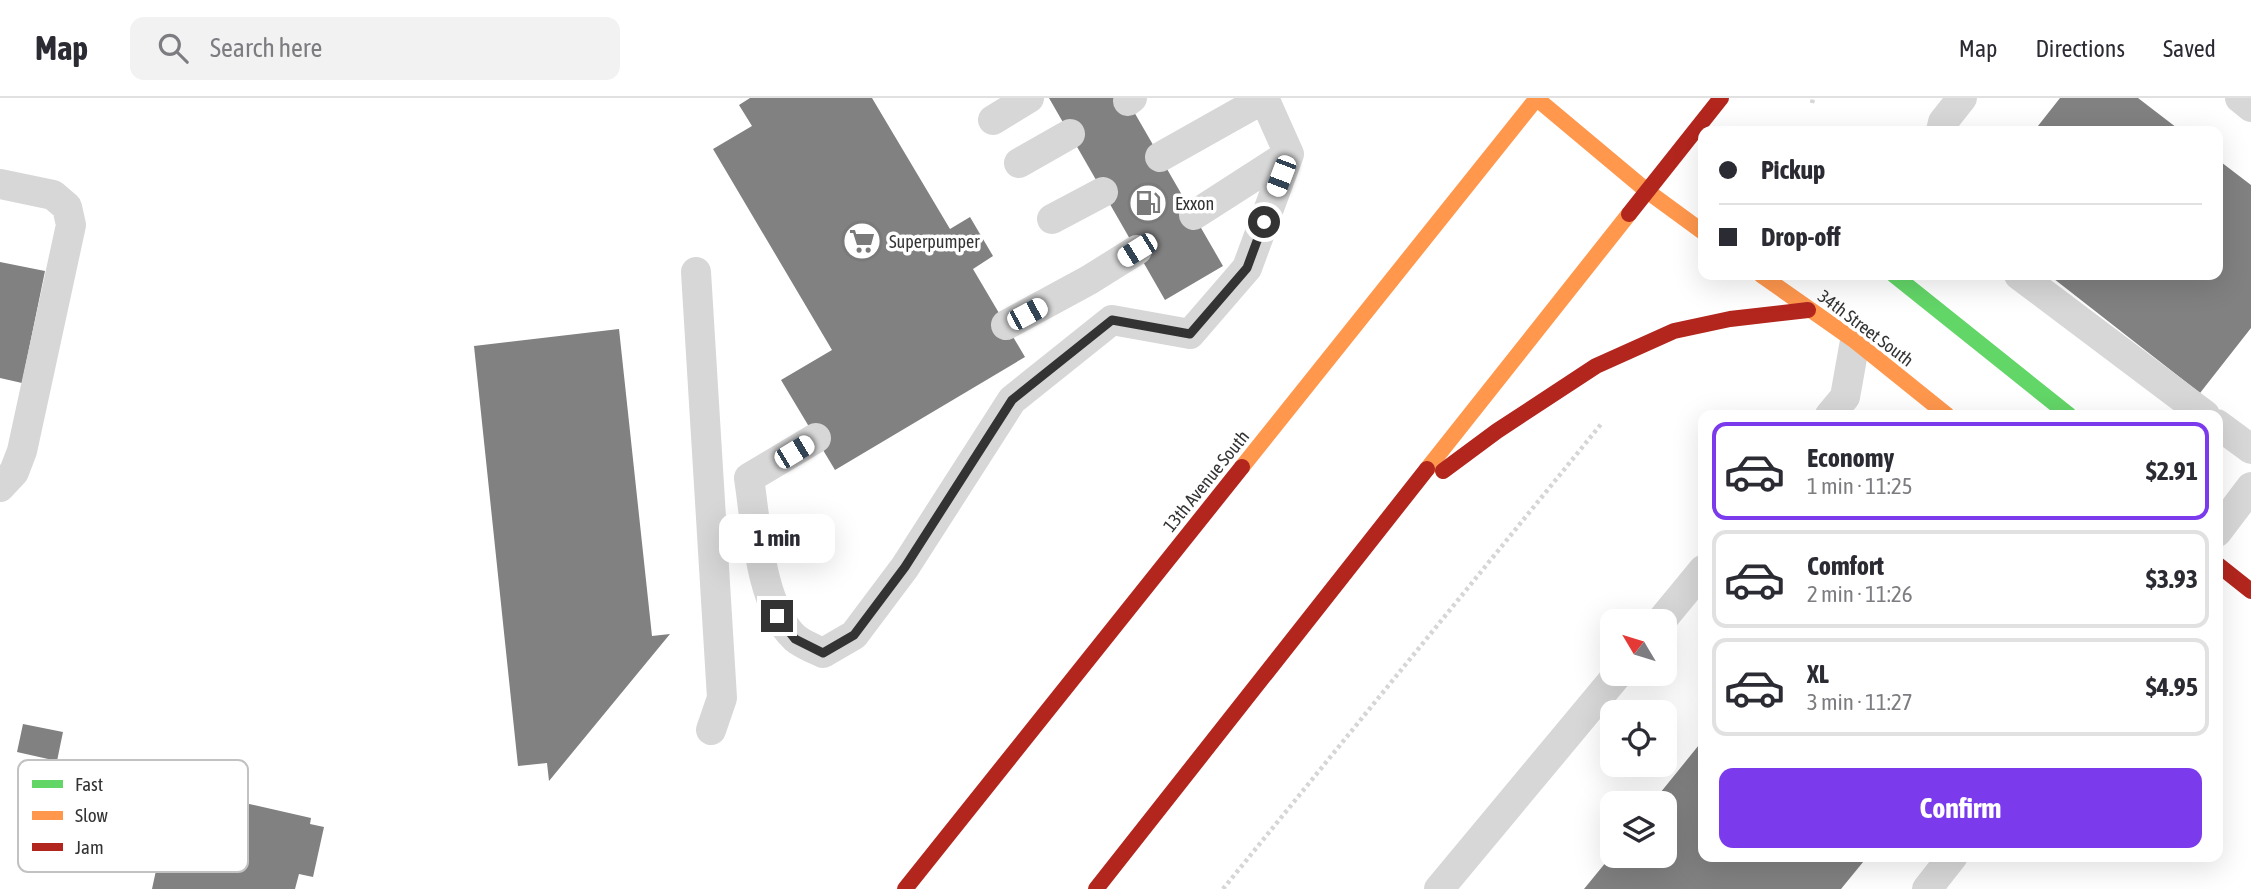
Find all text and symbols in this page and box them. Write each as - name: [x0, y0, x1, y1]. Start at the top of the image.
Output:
- search box: [130, 17, 620, 80]
- text: Map: [35, 29, 88, 67]
- icon: search: [154, 29, 192, 67]
- text: Search here: [210, 33, 322, 63]
- text: Map: [1959, 35, 1997, 62]
- text: Directions: [2035, 35, 2125, 62]
- text: Saved: [2163, 35, 2216, 62]
- car: [1264, 153, 1299, 199]
- text: Pickup: [1761, 155, 1825, 185]
- fuel station icon: Exxon: [1127, 182, 1169, 224]
- place label: Exxon: [1175, 193, 1214, 214]
- route start: [1248, 206, 1280, 238]
- supermarket icon: Superpumper: [841, 220, 883, 262]
- text: Drop-off: [1761, 222, 1841, 252]
- car: [1114, 230, 1161, 270]
- place label: Superpumper: [889, 231, 980, 252]
- street label: 34th Street South: [1814, 285, 1918, 371]
- car: [1004, 295, 1051, 333]
- street label: 13th Avenue South: [1159, 426, 1253, 536]
- car: [771, 432, 818, 472]
- icon: car: [1723, 440, 1786, 503]
- text: Economy: [1807, 443, 1894, 473]
- text: $2.91: [2146, 456, 2198, 486]
- text: 1 min · 11:25: [1807, 473, 1913, 499]
- callout: 1 min: [719, 514, 835, 564]
- text: 1 min: [754, 525, 800, 551]
- icon: car: [1723, 548, 1786, 611]
- text: Comfort: [1807, 551, 1884, 581]
- text: $3.93: [2146, 564, 2198, 594]
- text: 2 min · 11:26: [1807, 581, 1913, 607]
- route end: [761, 600, 793, 632]
- north arrow: [1600, 609, 1676, 686]
- map controls: [1600, 609, 1677, 868]
- icon: car: [1723, 656, 1786, 719]
- text: XL: [1807, 659, 1829, 689]
- text: $4.95: [2146, 672, 2198, 702]
- text: 3 min · 11:27: [1807, 689, 1913, 715]
- button: locate: [1600, 700, 1677, 777]
- legend: [18, 760, 248, 872]
- button: Confirm: [1719, 768, 2202, 848]
- text: Fast: [75, 773, 103, 795]
- button: layers: [1600, 791, 1677, 868]
- text: Slow: [75, 804, 109, 826]
- text: Jam: [75, 836, 104, 858]

